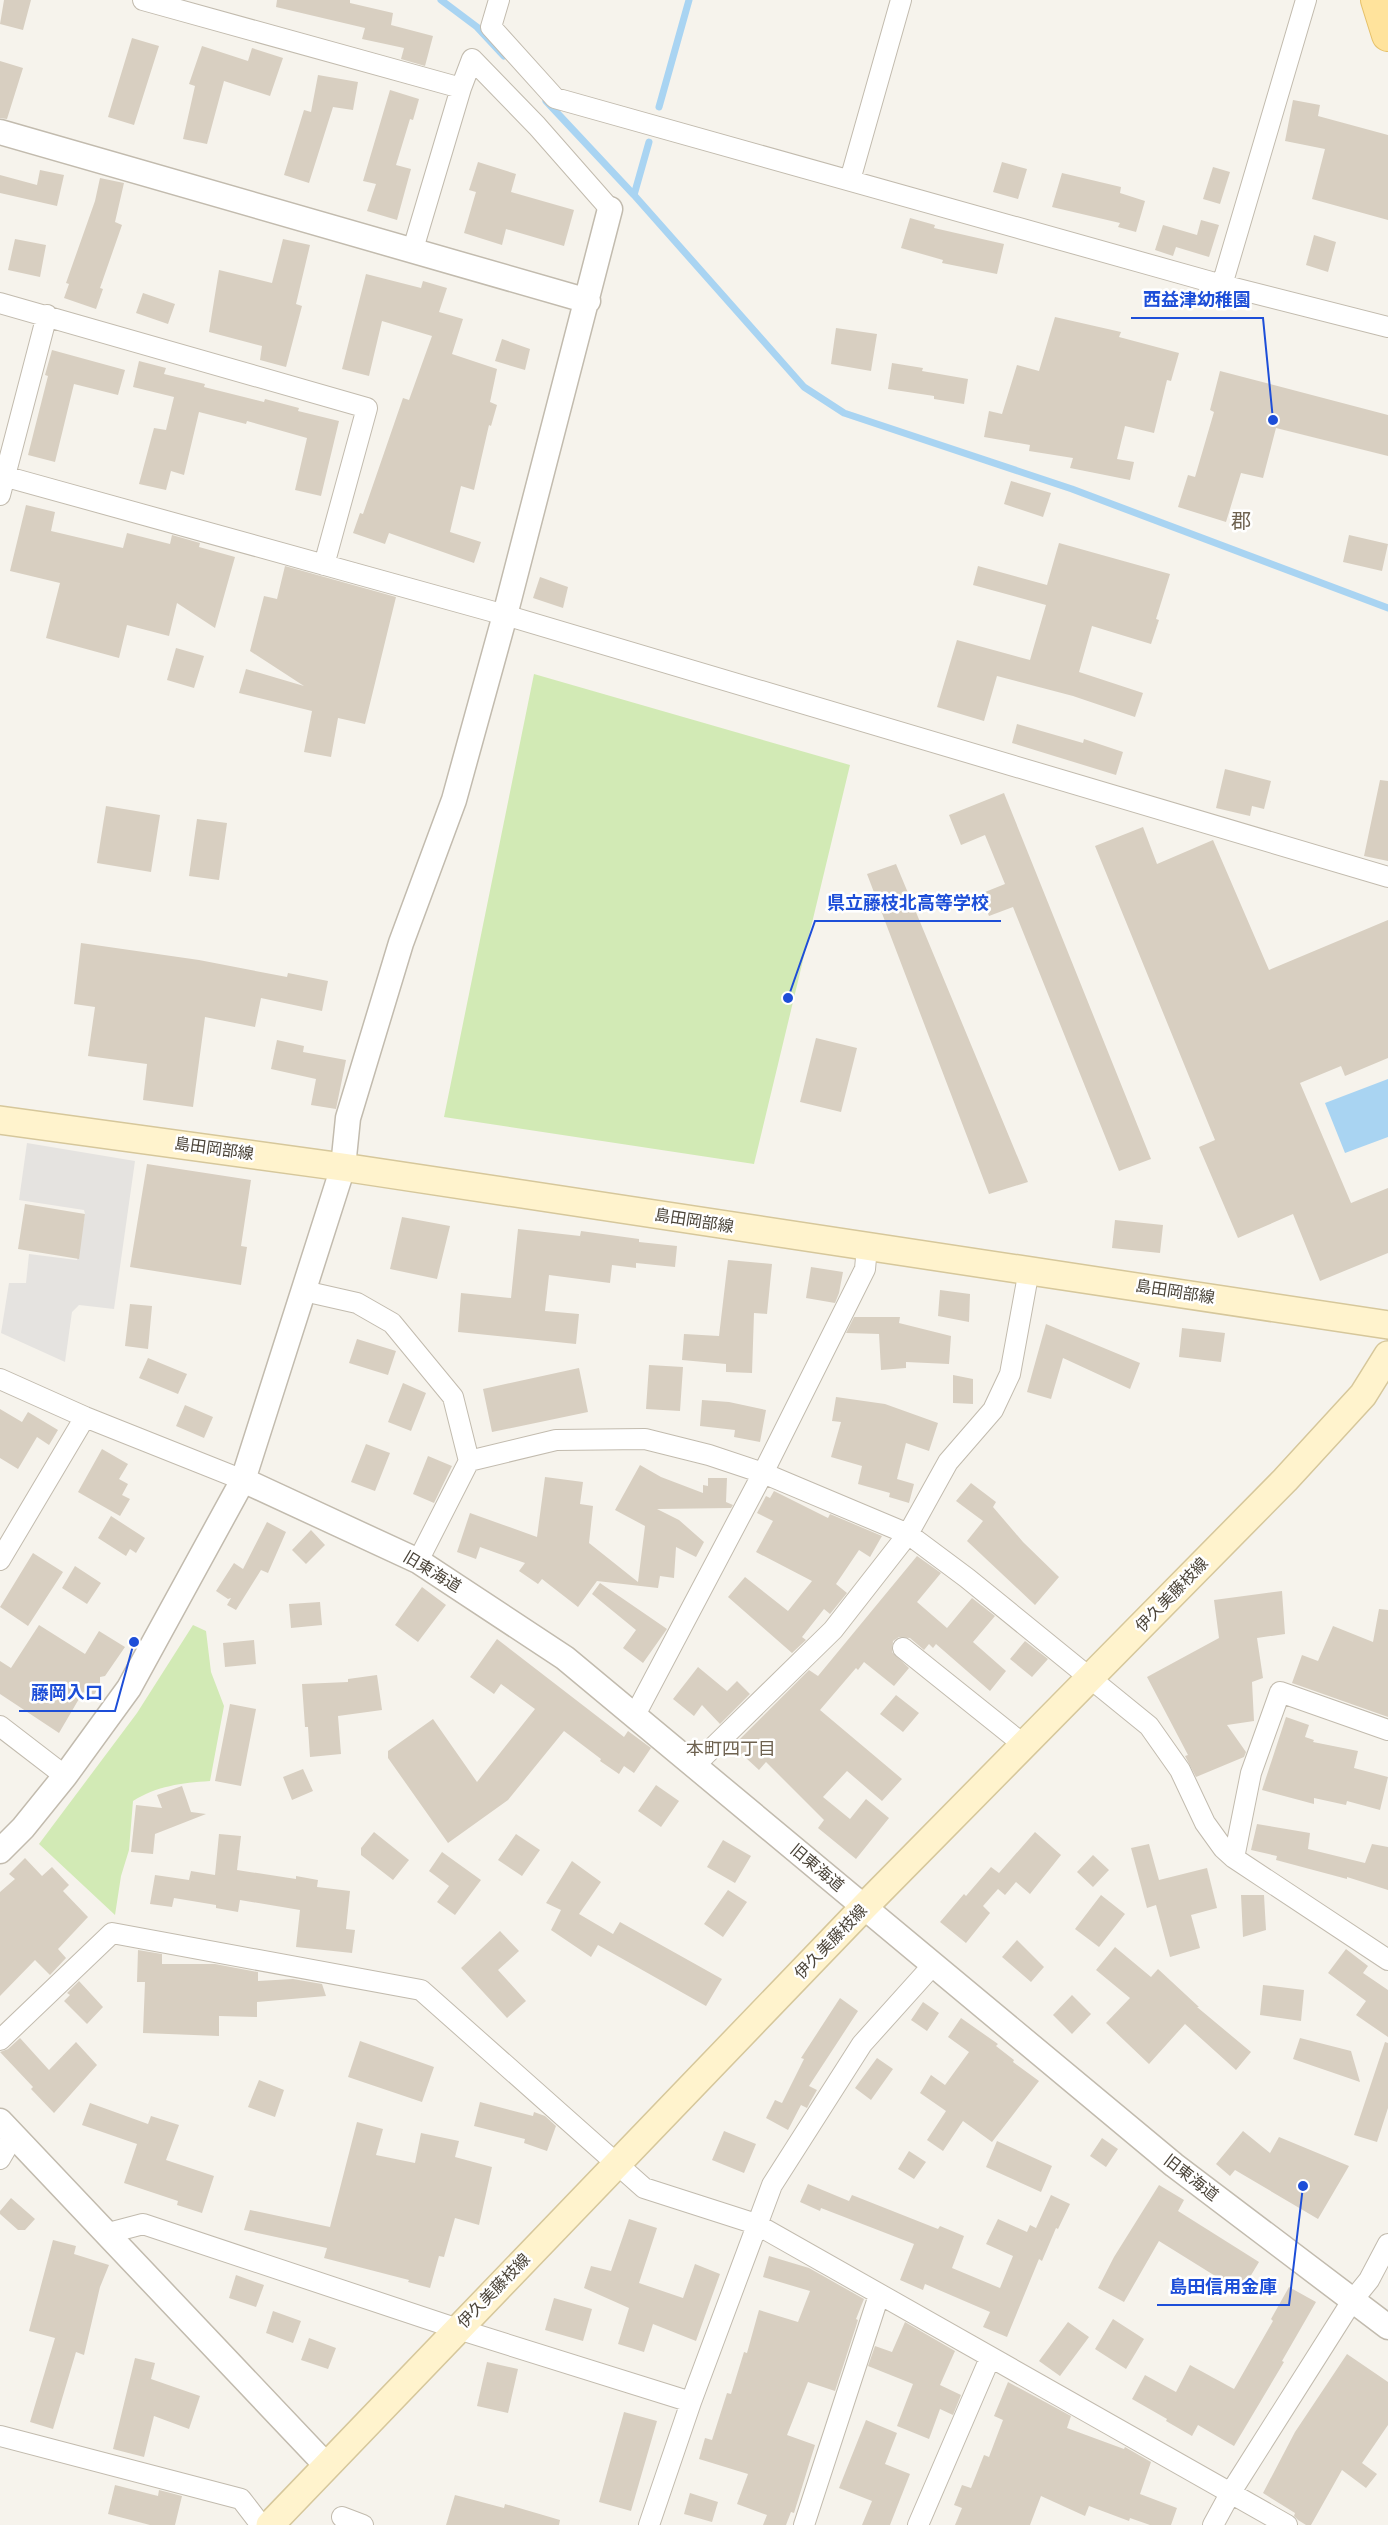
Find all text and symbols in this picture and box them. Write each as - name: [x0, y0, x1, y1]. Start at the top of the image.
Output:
- callout: 西益津幼稚園: [1131, 282, 1263, 318]
- text: 西益津幼稚園: [1143, 290, 1251, 310]
- district label: 郡: [1231, 511, 1251, 532]
- callout: 県立藤枝北高等学校: [815, 885, 1001, 921]
- text: 県立藤枝北高等学校: [827, 893, 989, 913]
- street label: 島田岡部線: [173, 1135, 255, 1162]
- street label: 島田岡部線: [653, 1206, 735, 1235]
- street label: 島田岡部線: [1134, 1277, 1216, 1306]
- street label: 旧東海道: [400, 1548, 464, 1595]
- street label: 伊久美藤枝線: [1132, 1554, 1211, 1635]
- callout: 藤岡入口: [19, 1675, 115, 1711]
- text: 藤岡入口: [31, 1684, 103, 1703]
- district label: 本町四丁目: [686, 1740, 776, 1759]
- street label: 旧東海道: [787, 1841, 847, 1895]
- street label: 伊久美藤枝線: [791, 1901, 870, 1982]
- street label: 旧東海道: [1161, 2151, 1222, 2204]
- street label: 伊久美藤枝線: [454, 2250, 533, 2331]
- callout: 島田信用金庫: [1157, 2269, 1289, 2305]
- text: 島田信用金庫: [1169, 2277, 1277, 2297]

